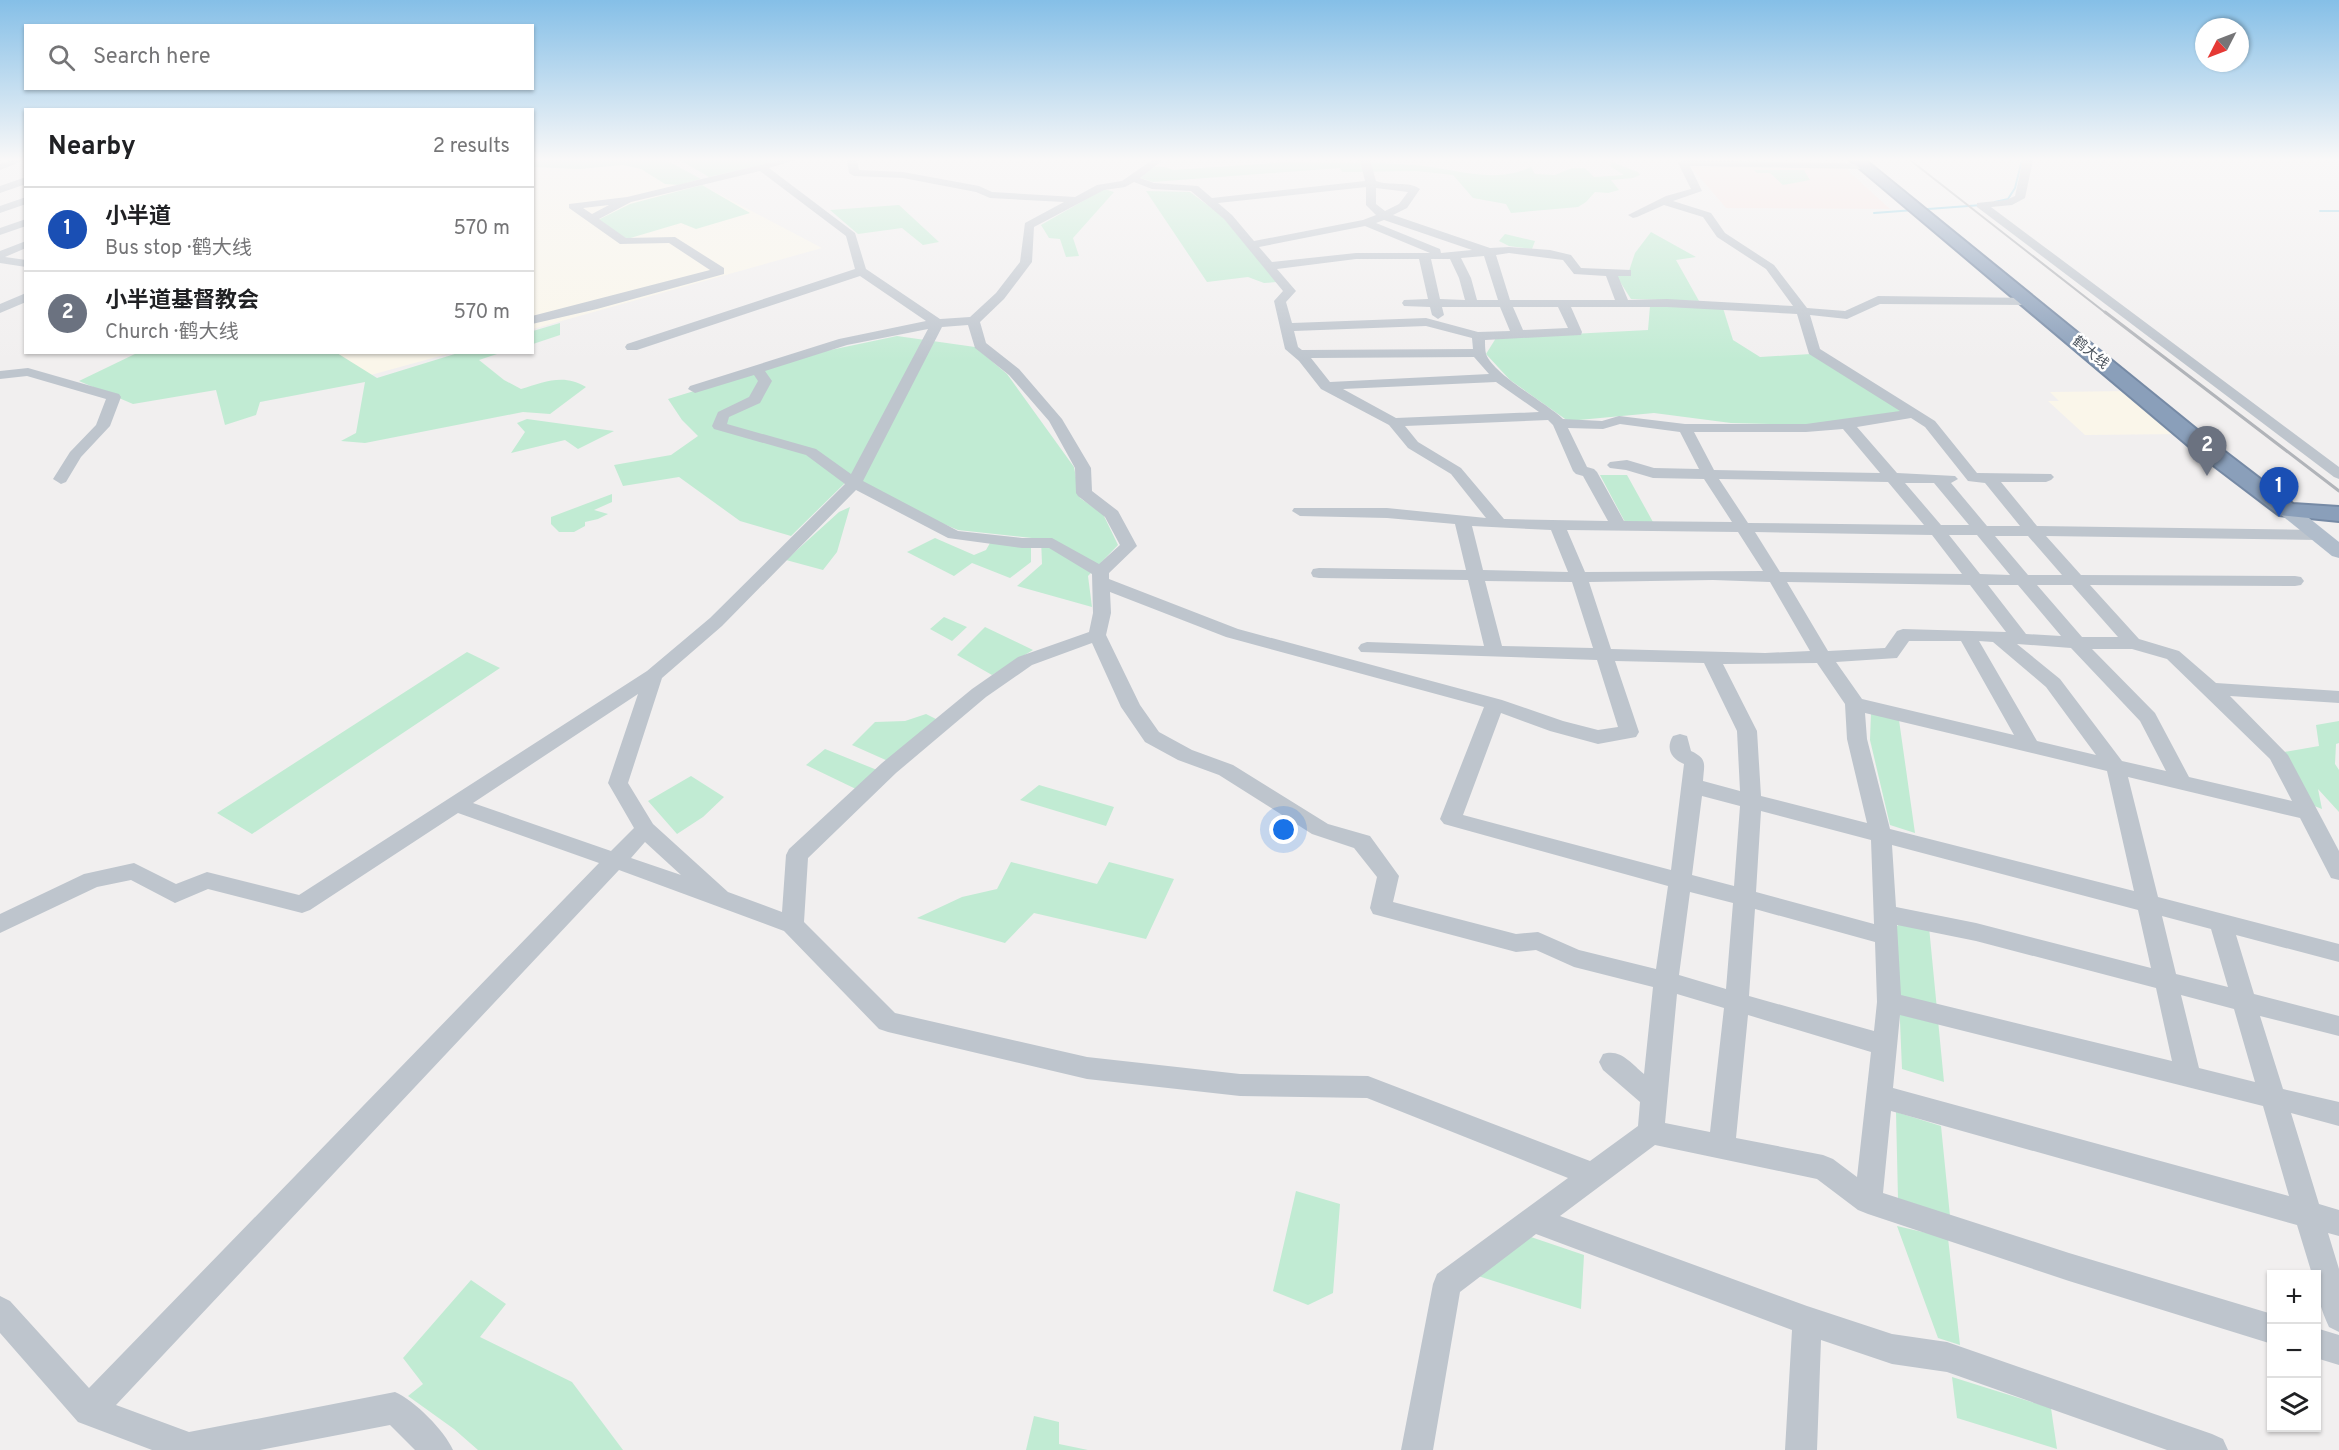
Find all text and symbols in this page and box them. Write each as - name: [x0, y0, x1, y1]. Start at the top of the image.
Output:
- north arrow: [2195, 18, 2249, 72]
- search box: [24, 24, 534, 90]
- icon: search: [45, 41, 78, 74]
- text: Search here: [93, 44, 211, 71]
- text: Nearby: [48, 131, 136, 164]
- text: 2 results: [433, 134, 510, 160]
- text: 小半道: [105, 204, 171, 231]
- text: 1: [64, 216, 72, 242]
- text: 570 m: [453, 216, 510, 242]
- text: Bus stop · 鹤大线: [105, 236, 252, 262]
- text: 小半道基督教会: [105, 288, 259, 315]
- text: 2: [61, 300, 74, 326]
- text: 570 m: [453, 300, 510, 326]
- text: Church · 鹤大线: [105, 320, 239, 346]
- street label: 鹤大线: [2068, 333, 2112, 373]
- pin: 2: [2188, 426, 2226, 476]
- pin: 1: [2260, 468, 2298, 517]
- your location: [1269, 815, 1298, 844]
- map controls: [2267, 1270, 2321, 1432]
- button: +: [2267, 1270, 2321, 1324]
- button: −: [2267, 1324, 2321, 1378]
- button: layers: [2267, 1378, 2321, 1432]

